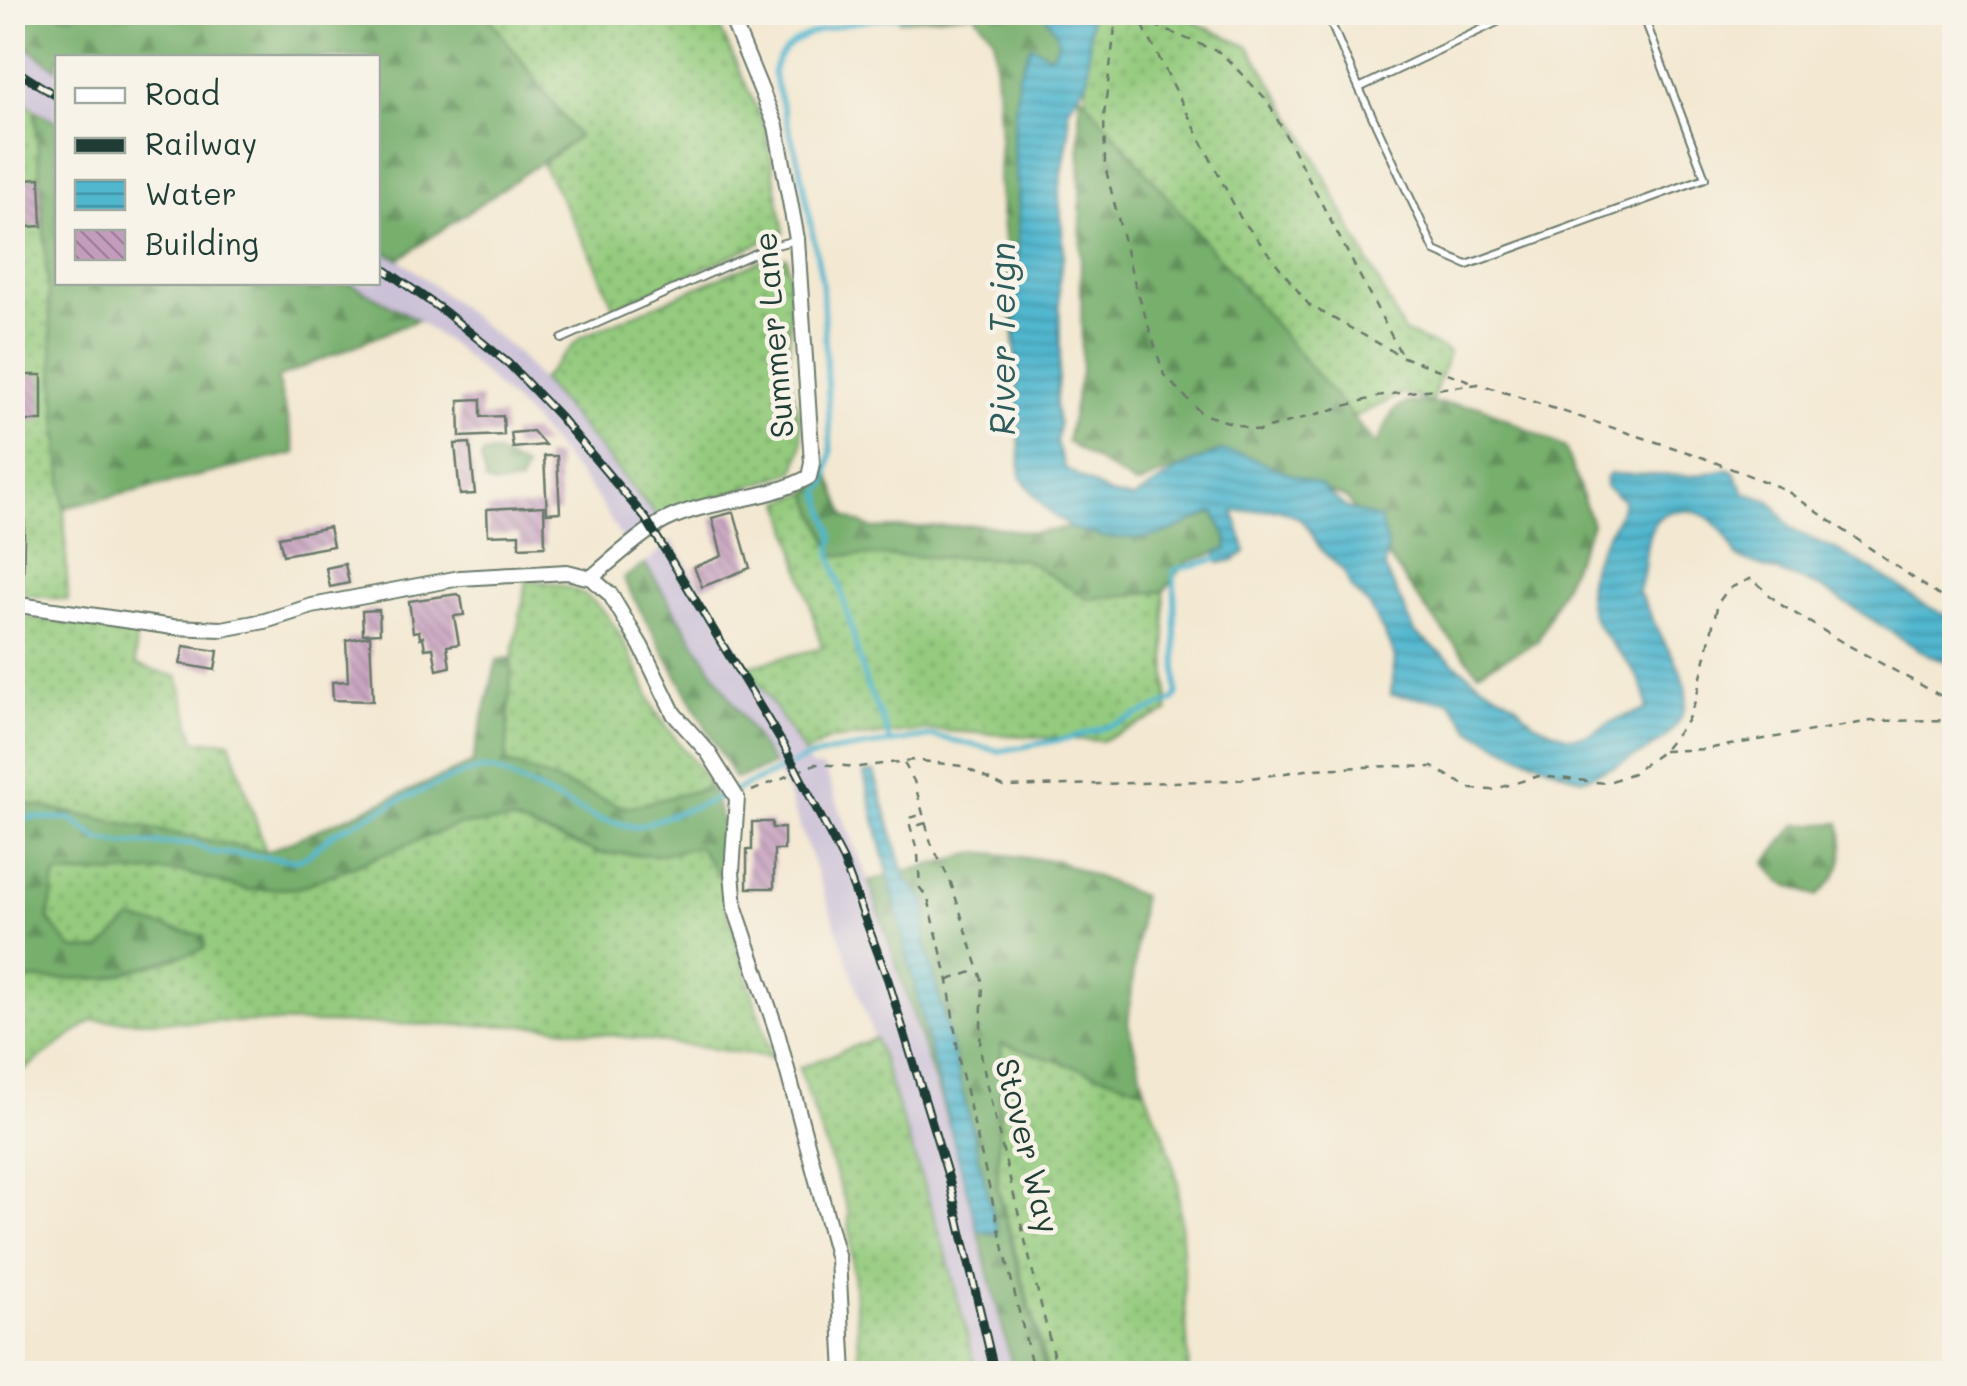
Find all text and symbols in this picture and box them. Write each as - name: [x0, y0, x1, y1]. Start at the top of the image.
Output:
- legend: [55, 55, 380, 285]
- text: Road: [145, 73, 220, 113]
- text: Railway: [145, 123, 257, 163]
- text: Water: [145, 173, 237, 213]
- text: Building: [145, 223, 259, 263]
- street label: Summer Lane: [742, 230, 802, 440]
- water label: River Teign: [978, 242, 1024, 436]
- street label: Stover Way: [986, 1054, 1071, 1238]

